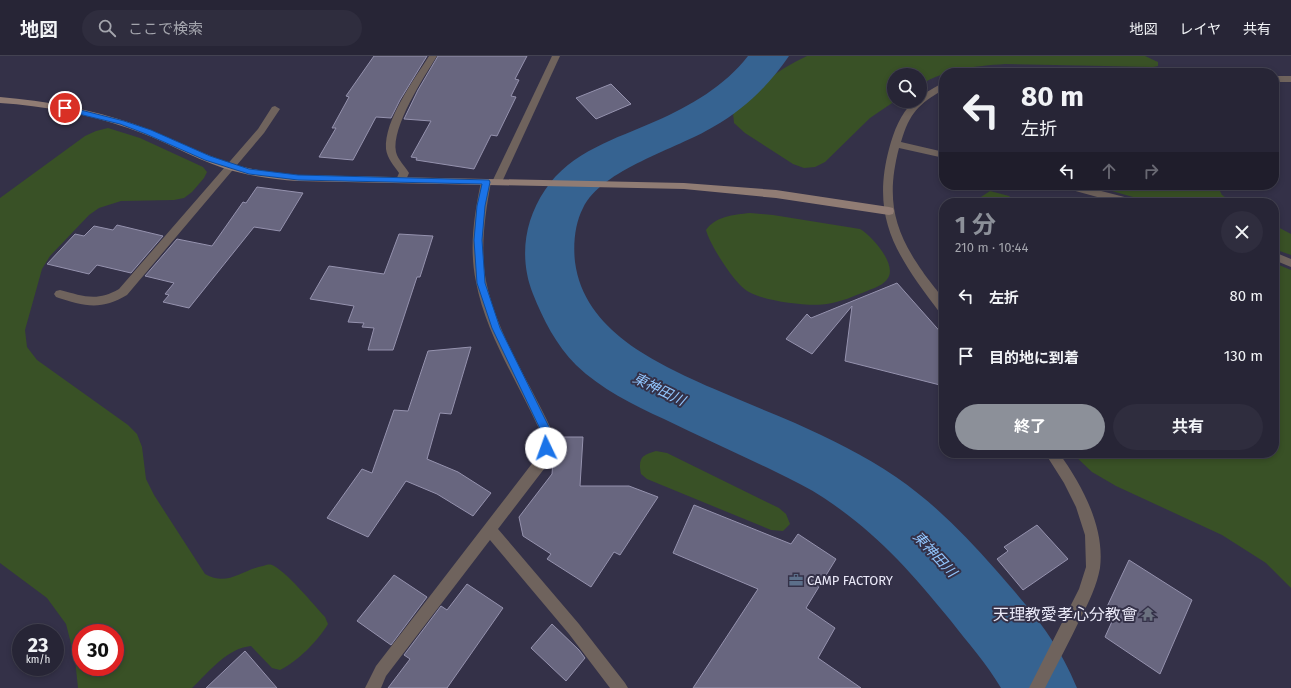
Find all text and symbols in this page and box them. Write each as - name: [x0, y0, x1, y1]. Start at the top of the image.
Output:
- search box: [82, 10, 362, 46]
- icon: search: [96, 17, 118, 39]
- text: 地図: [20, 18, 58, 41]
- text: ここで検索: [128, 20, 203, 38]
- text: 地図: [1129, 21, 1157, 38]
- text: レイヤ: [1179, 21, 1221, 38]
- text: 共有: [1243, 21, 1271, 38]
- map controls: [887, 68, 927, 108]
- button: search: [887, 68, 927, 108]
- text: 80 m: [1021, 80, 1084, 113]
- icon: left: [955, 84, 1007, 136]
- pin: [48, 91, 82, 125]
- icon: arrive: [54, 97, 76, 119]
- text: 左折: [1021, 118, 1057, 140]
- icon: left: [1056, 160, 1078, 182]
- icon: ahead: [1098, 160, 1120, 182]
- icon: right: [1140, 160, 1162, 182]
- text: 1 分: [955, 211, 996, 239]
- button: close: [1221, 211, 1263, 253]
- text: 210 m · 10:44: [955, 240, 1028, 255]
- icon: left: [955, 285, 977, 307]
- text: 80 m: [1230, 287, 1263, 305]
- text: 左折: [989, 289, 1019, 307]
- icon: arrive: [955, 345, 977, 367]
- text: 130 m: [1224, 347, 1263, 365]
- text: 目的地に到着: [989, 349, 1079, 367]
- water label: 東神田川: [630, 370, 689, 410]
- button: 終了: [955, 404, 1105, 450]
- button: 共有: [1113, 404, 1263, 450]
- position arrow: [525, 427, 567, 469]
- water label: 東神田川: [909, 528, 961, 582]
- office icon: CAMP FACTORY: [788, 572, 804, 588]
- place label: CAMP FACTORY: [807, 573, 894, 588]
- place label: 天理教愛孝心分教會: [993, 605, 1137, 624]
- temple icon: 天理教愛孝心分教會: [1140, 606, 1156, 622]
- speed limit sign: 30: [72, 624, 124, 676]
- text: 23: [28, 633, 48, 657]
- text: km/h: [26, 654, 50, 666]

